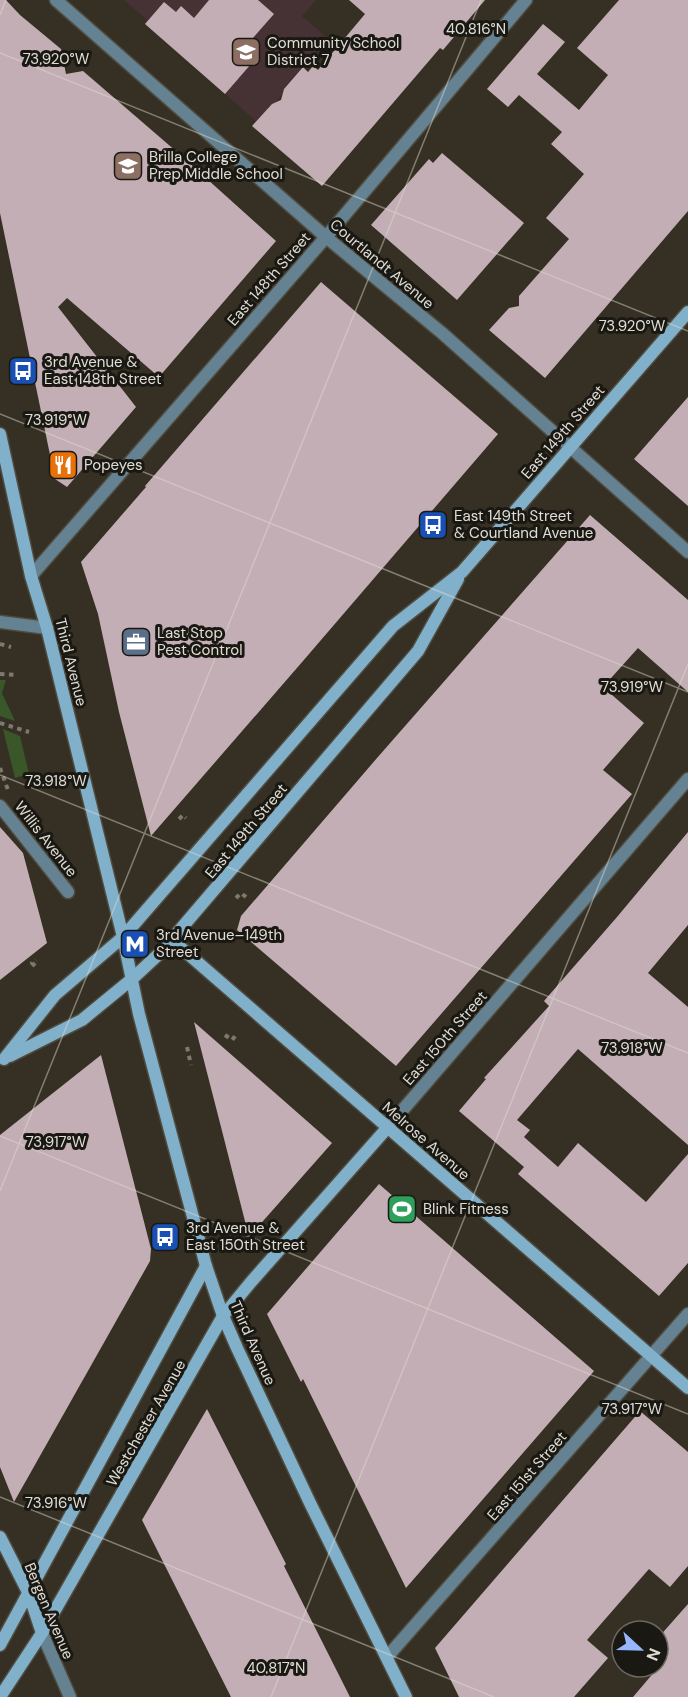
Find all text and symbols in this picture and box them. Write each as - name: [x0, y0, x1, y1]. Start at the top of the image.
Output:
- text: 40.816°N: [446, 19, 506, 39]
- place label: Community School District 7: [267, 33, 399, 70]
- school or university icon: Community School District 7: [230, 36, 262, 68]
- text: 73.920°W: [23, 49, 90, 69]
- place label: Brilla College Prep Middle School: [149, 147, 283, 184]
- school or university icon: Brilla College Prep Middle School: [112, 150, 144, 182]
- street label: Courtlandt Avenue: [326, 215, 438, 313]
- street label: East 148th Street: [223, 228, 315, 330]
- text: 73.920°W: [599, 316, 666, 336]
- place label: 3rd Avenue & East 148th Street: [44, 352, 162, 389]
- bus stop icon: 3rd Avenue & East 148th Street: [7, 355, 39, 387]
- street label: East 149th Street: [517, 381, 609, 483]
- text: 73.919°W: [25, 410, 87, 430]
- restaurant icon: Popeyes: [47, 449, 79, 481]
- place label: Popeyes: [84, 455, 142, 475]
- place label: East 149th Street & Courtland Avenue: [454, 506, 593, 543]
- bus stop icon: East 149th Street & Courtland Avenue: [417, 509, 449, 541]
- street label: Third Avenue: [50, 616, 92, 708]
- place label: Last Stop Pest Control: [157, 623, 243, 660]
- office icon: Last Stop Pest Control: [120, 626, 152, 658]
- text: 73.919°W: [601, 677, 663, 697]
- text: 73.918°W: [25, 771, 87, 791]
- street label: East 149th Street: [200, 779, 292, 883]
- street label: Willis Avenue: [10, 797, 82, 881]
- place label: 3rd Avenue–149th Street: [156, 925, 282, 962]
- metro station icon: 3rd Avenue–149th Street: [119, 928, 151, 960]
- street label: East 150th Street: [398, 987, 492, 1089]
- text: 73.918°W: [601, 1038, 663, 1058]
- street label: Melrose Avenue: [378, 1097, 474, 1185]
- text: 73.917°W: [26, 1132, 87, 1152]
- sports icon: Blink Fitness: [386, 1193, 418, 1225]
- place label: Blink Fitness: [423, 1199, 509, 1219]
- place label: 3rd Avenue & East 150th Street: [186, 1218, 305, 1255]
- bus stop icon: 3rd Avenue & East 150th Street: [149, 1221, 181, 1253]
- street label: Third Avenue: [226, 1298, 280, 1388]
- street label: Westchester Avenue: [102, 1356, 190, 1490]
- text: 73.917°W: [602, 1399, 663, 1419]
- street label: East 151st Street: [483, 1427, 571, 1525]
- text: 73.916°W: [25, 1493, 87, 1513]
- street label: Bergen Avenue: [20, 1560, 78, 1662]
- north arrow: [610, 1619, 670, 1679]
- text: N: [642, 1645, 665, 1664]
- text: 40.817°N: [247, 1658, 305, 1678]

